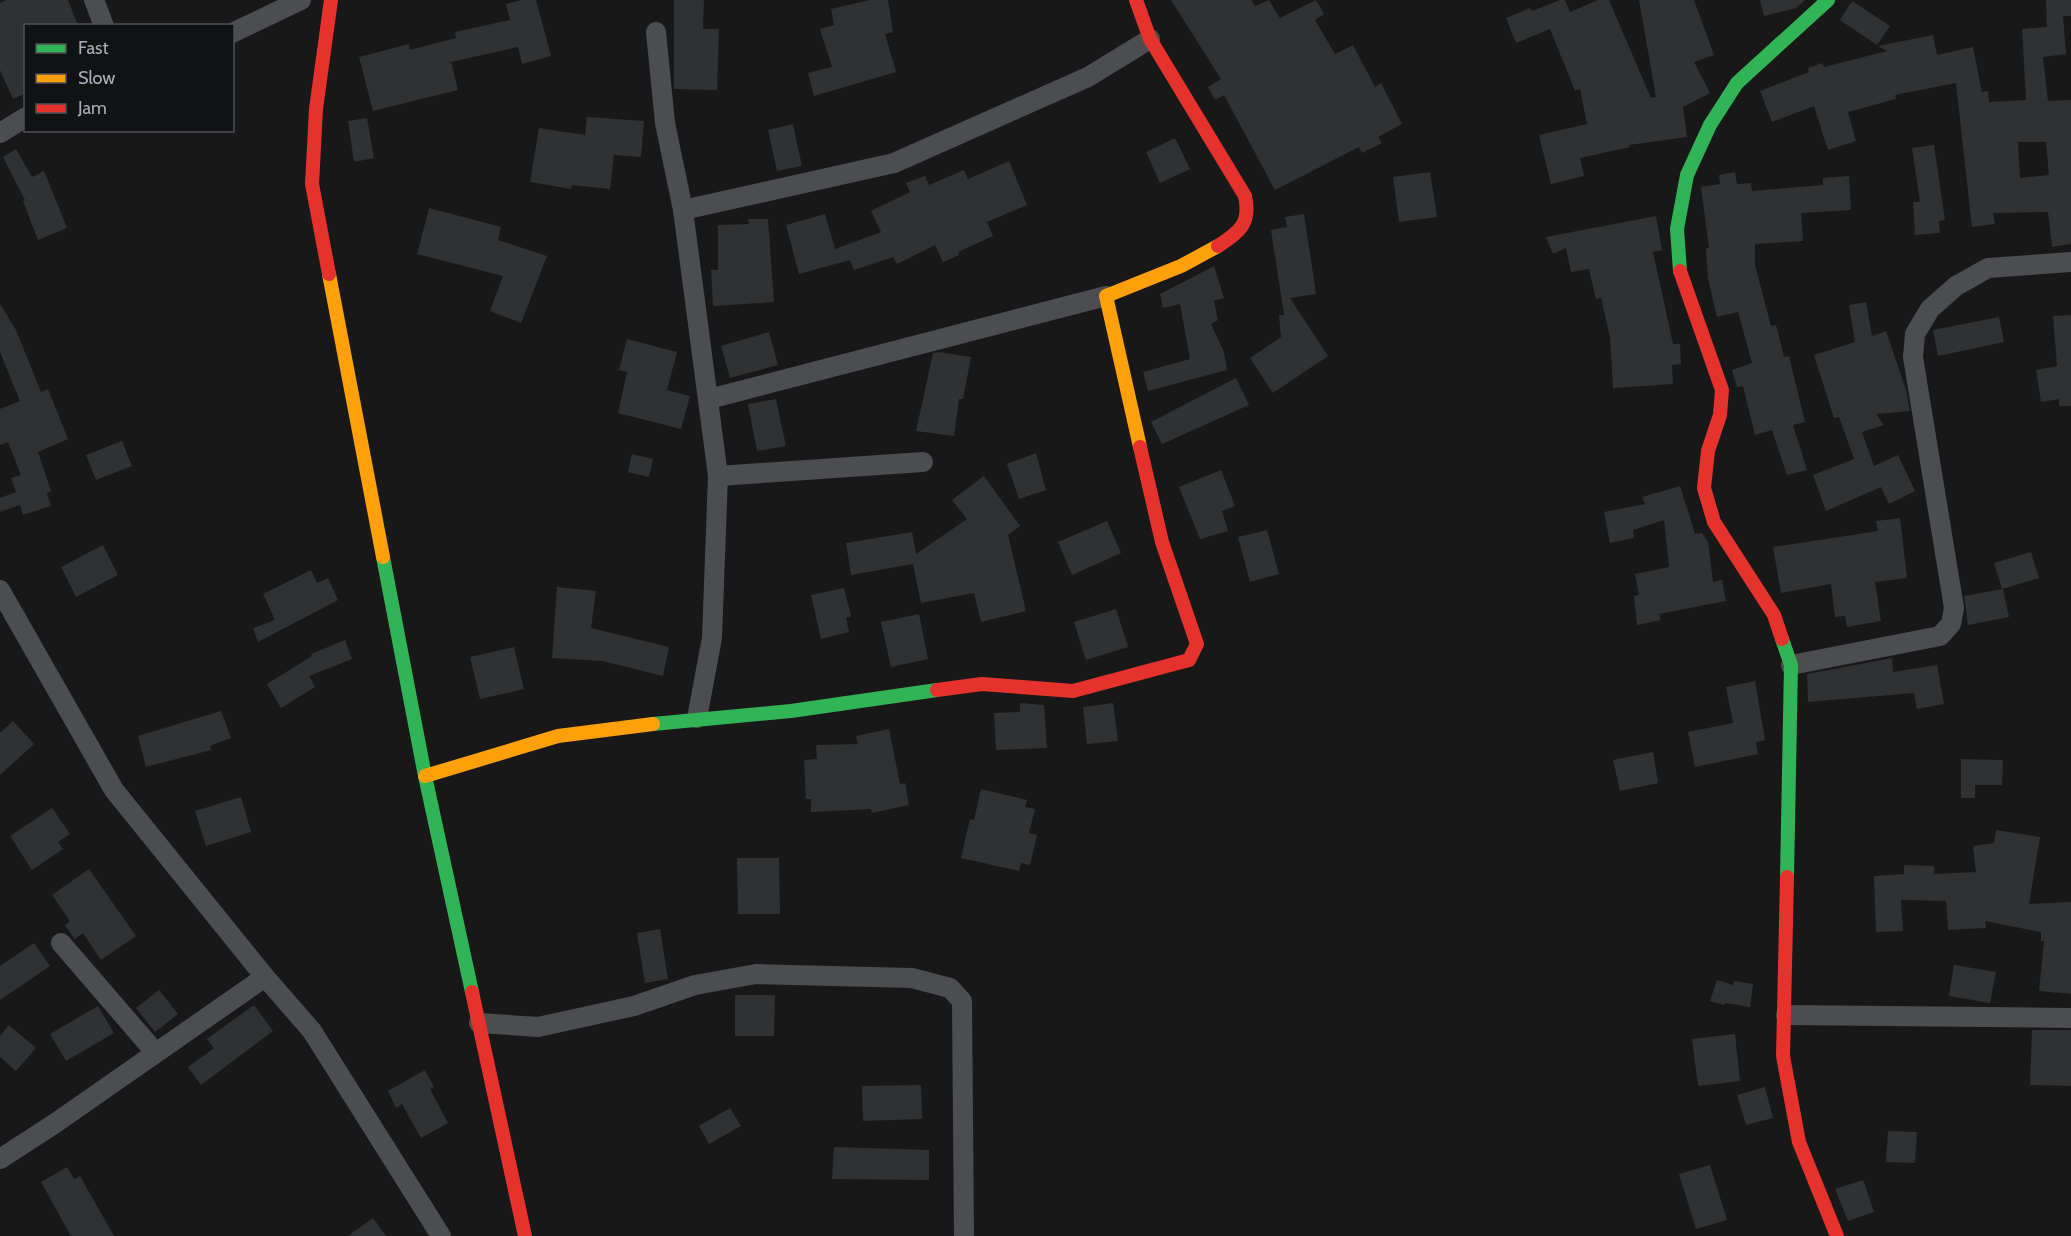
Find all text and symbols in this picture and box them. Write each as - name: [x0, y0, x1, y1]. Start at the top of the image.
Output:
- legend: [24, 24, 234, 132]
- text: Fast: [78, 37, 109, 59]
- text: Slow: [78, 67, 115, 89]
- text: Jam: [77, 97, 107, 119]

